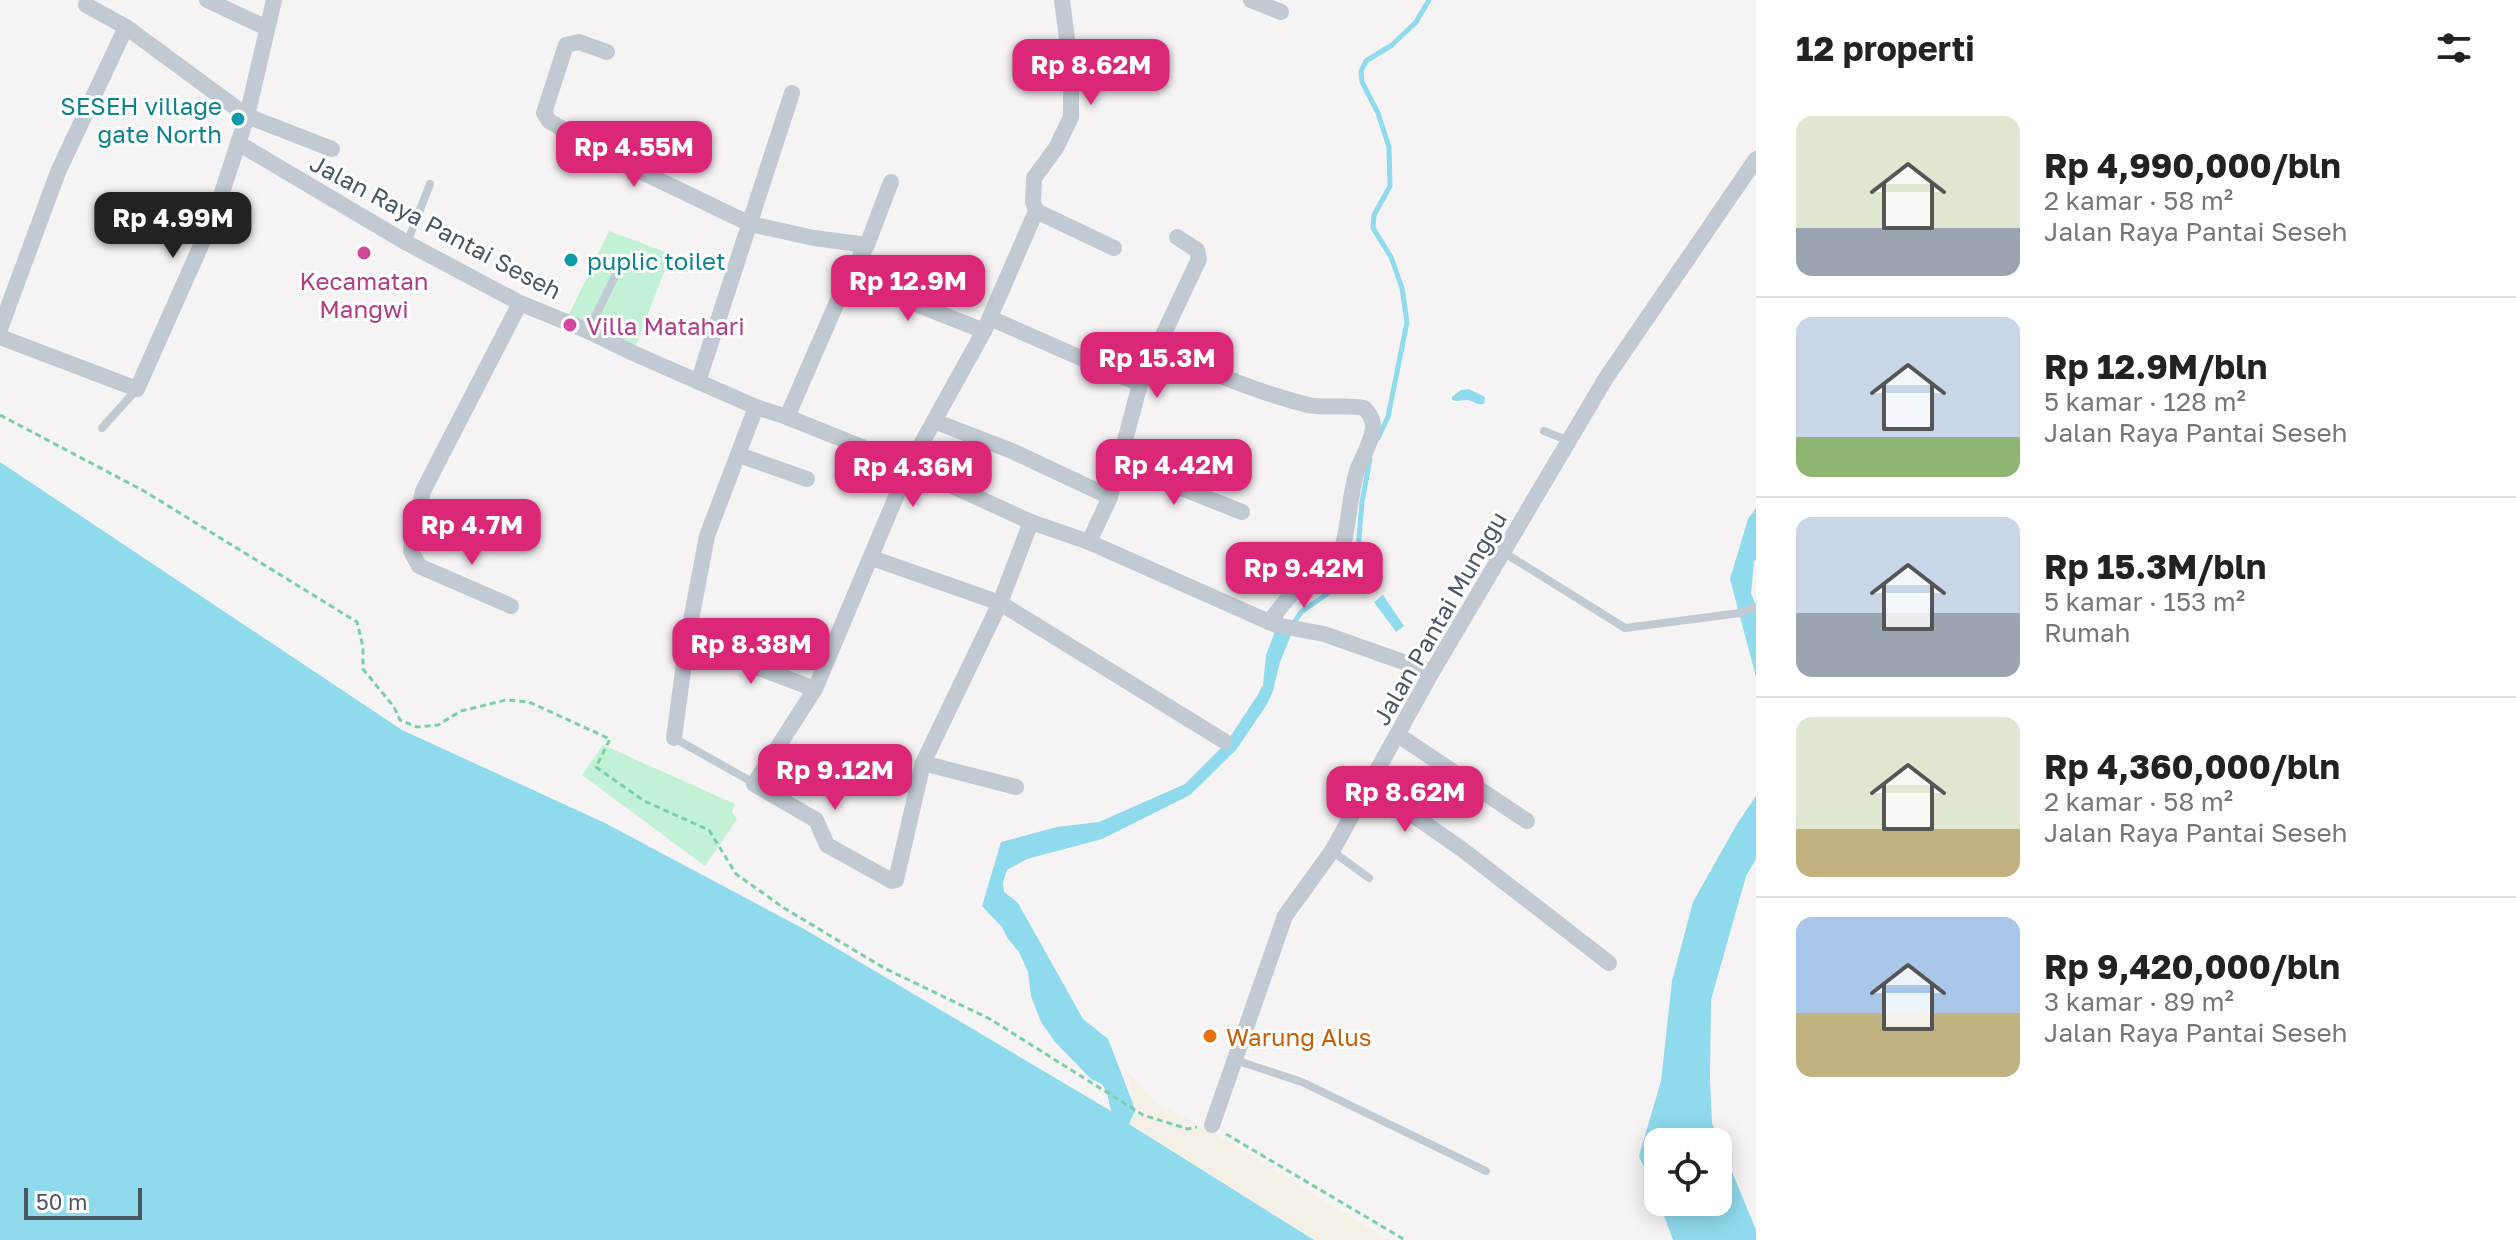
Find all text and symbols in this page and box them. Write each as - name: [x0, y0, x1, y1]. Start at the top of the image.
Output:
- icon: filters: [2432, 26, 2476, 70]
- text: 12 properti: [1796, 28, 1975, 68]
- pin: Rp 8.62M: [1008, 39, 1174, 107]
- text: Rp 8.62M: [1030, 49, 1152, 80]
- place label: SESEH village gate North: [60, 91, 222, 148]
- marker: SESEH village gate North: [229, 110, 247, 128]
- pin: Rp 4.55M: [551, 121, 717, 189]
- text: Rp 4.55M: [574, 131, 694, 162]
- text: Rp 4,990,000/bln: [2044, 145, 2341, 185]
- street label: Jalan Raya Pantai Seseh: [306, 147, 566, 305]
- icon: home: [1860, 148, 1956, 244]
- text: 2 kamar · 58 m²: [2044, 185, 2233, 216]
- pin: Rp 4.99M: [90, 192, 256, 260]
- text: Rp 4.99M: [112, 202, 234, 233]
- text: Jalan Raya Pantai Seseh: [2044, 216, 2348, 247]
- marker: Kecamatan Mangwi: [355, 244, 373, 262]
- place label: puplic toilet: [587, 246, 726, 275]
- marker: puplic toilet: [562, 251, 580, 269]
- pin: Rp 12.9M: [825, 255, 991, 323]
- text: Rp 12.9M: [849, 265, 967, 296]
- place label: Kecamatan Mangwi: [299, 266, 429, 323]
- place label: Villa Matahari: [586, 311, 745, 340]
- marker: Villa Matahari: [561, 316, 579, 334]
- pin: Rp 15.3M: [1074, 332, 1240, 400]
- text: Rp 15.3M: [1098, 342, 1216, 373]
- text: Rp 12.9M/bln: [2044, 346, 2267, 386]
- icon: home: [1860, 349, 1956, 445]
- text: 5 kamar · 128 m²: [2044, 386, 2246, 417]
- text: Jalan Raya Pantai Seseh: [2044, 417, 2348, 448]
- pin: Rp 4.42M: [1091, 439, 1257, 507]
- pin: Rp 4.36M: [830, 441, 996, 509]
- text: Rp 4.42M: [1114, 449, 1234, 480]
- text: Rp 4.36M: [853, 451, 973, 482]
- pin: Rp 4.7M: [398, 499, 546, 567]
- street label: Jalan Pantai Munggu: [1366, 506, 1512, 730]
- text: Rp 4.7M: [421, 509, 523, 540]
- pin: Rp 9.42M: [1221, 542, 1387, 610]
- text: Rp 15.3M/bln: [2044, 546, 2266, 586]
- icon: home: [1860, 549, 1956, 645]
- text: Rp 9.42M: [1244, 552, 1364, 583]
- text: 5 kamar · 153 m²: [2044, 586, 2245, 617]
- text: Rumah: [2044, 617, 2131, 648]
- pin: Rp 8.38M: [668, 618, 834, 686]
- text: Rp 8.38M: [690, 628, 812, 659]
- pin: Rp 9.12M: [752, 744, 918, 812]
- text: Rp 4,360,000/bln: [2044, 746, 2340, 786]
- icon: home: [1860, 749, 1956, 845]
- text: Rp 9.12M: [776, 754, 894, 785]
- pin: Rp 8.62M: [1322, 766, 1488, 834]
- text: Rp 8.62M: [1344, 776, 1466, 807]
- text: 2 kamar · 58 m²: [2044, 786, 2233, 817]
- text: Jalan Raya Pantai Seseh: [2044, 817, 2348, 848]
- text: Rp 9,420,000/bln: [2044, 946, 2340, 986]
- icon: home: [1860, 949, 1956, 1045]
- text: 3 kamar · 89 m²: [2044, 986, 2234, 1017]
- text: Jalan Raya Pantai Seseh: [2044, 1017, 2348, 1048]
- place label: Warung Alus: [1226, 1022, 1372, 1051]
- marker: Warung Alus: [1201, 1027, 1219, 1045]
- map controls: [1644, 1128, 1732, 1216]
- button: locate: [1644, 1128, 1732, 1216]
- scale bar: [24, 1184, 142, 1220]
- text: 50 m: [36, 1188, 87, 1215]

